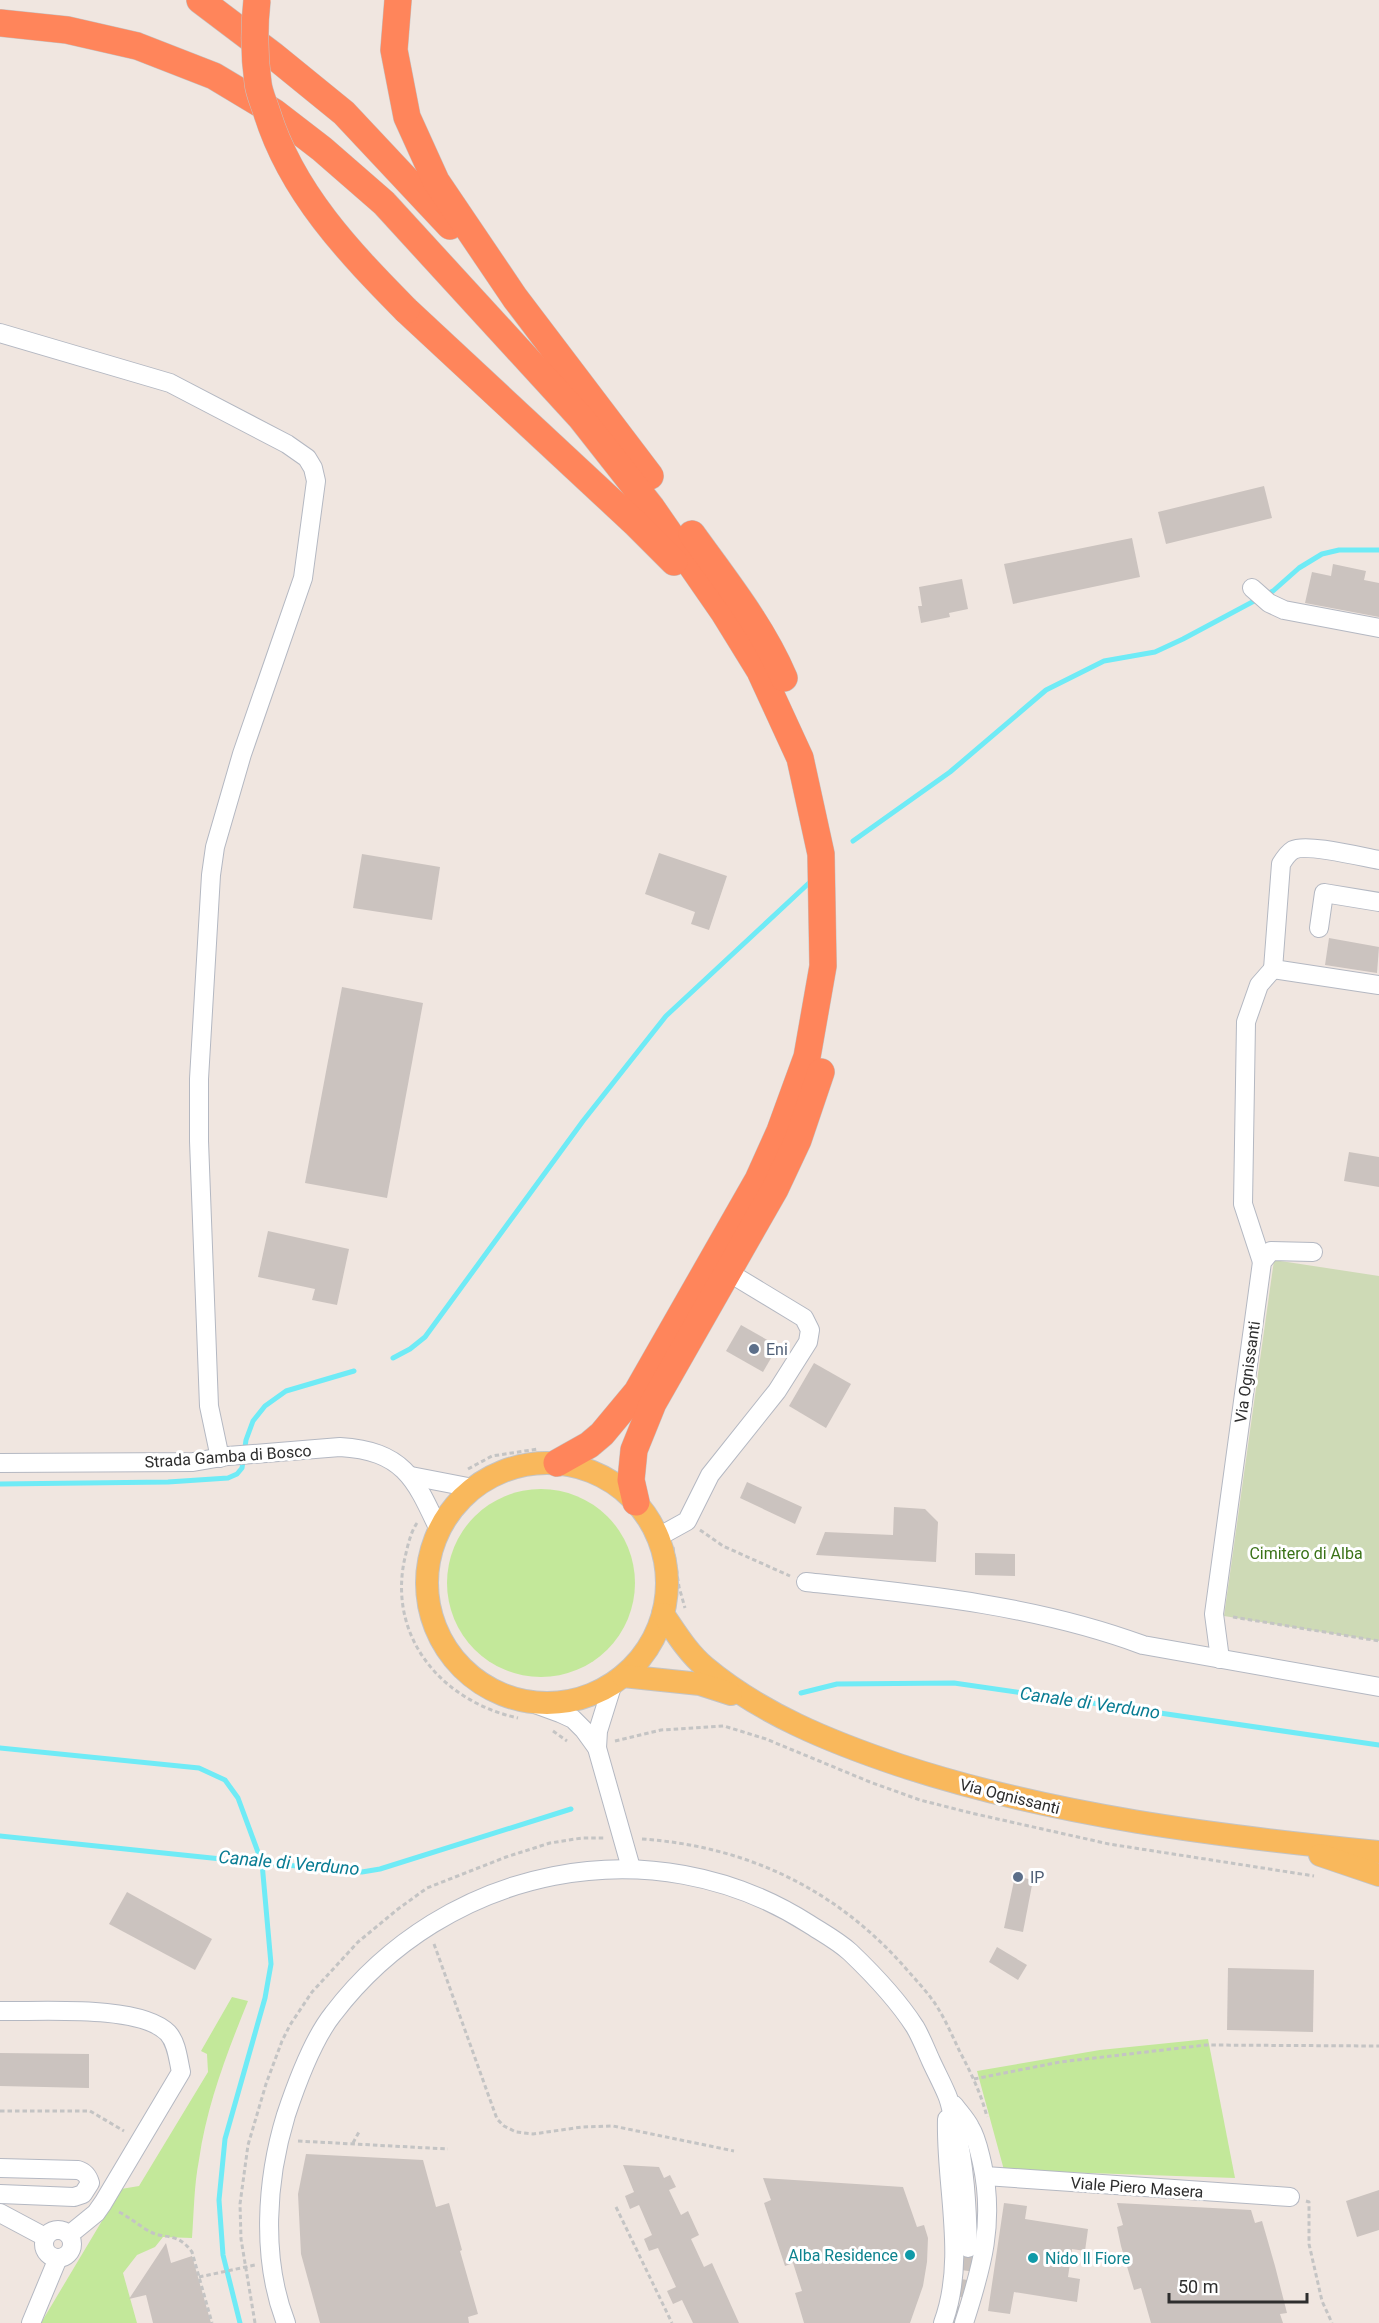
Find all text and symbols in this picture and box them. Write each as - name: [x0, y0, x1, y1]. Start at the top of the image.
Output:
- street label: Via Ognissanti: [1231, 1320, 1264, 1424]
- place label: Eni: [766, 1340, 788, 1359]
- marker: Eni: [747, 1342, 761, 1356]
- street label: Strada Gamba di Bosco: [144, 1441, 312, 1472]
- park label: Cimitero di Alba: [1249, 1544, 1363, 1563]
- water label: Canale di Verduno: [1019, 1682, 1162, 1723]
- street label: Via Ognissanti: [958, 1775, 1062, 1818]
- water label: Canale di Verduno: [218, 1846, 360, 1879]
- place label: IP: [1030, 1868, 1044, 1887]
- marker: IP: [1011, 1870, 1025, 1884]
- street label: Viale Piero Masera: [1070, 2173, 1204, 2202]
- place label: Alba Residence: [788, 2246, 898, 2265]
- marker: Alba Residence: [903, 2248, 917, 2262]
- place label: Nido Il Fiore: [1045, 2249, 1130, 2268]
- marker: Nido Il Fiore: [1026, 2251, 1040, 2265]
- scale bar: [1169, 2266, 1307, 2304]
- text: 50 m: [1178, 2276, 1218, 2297]

